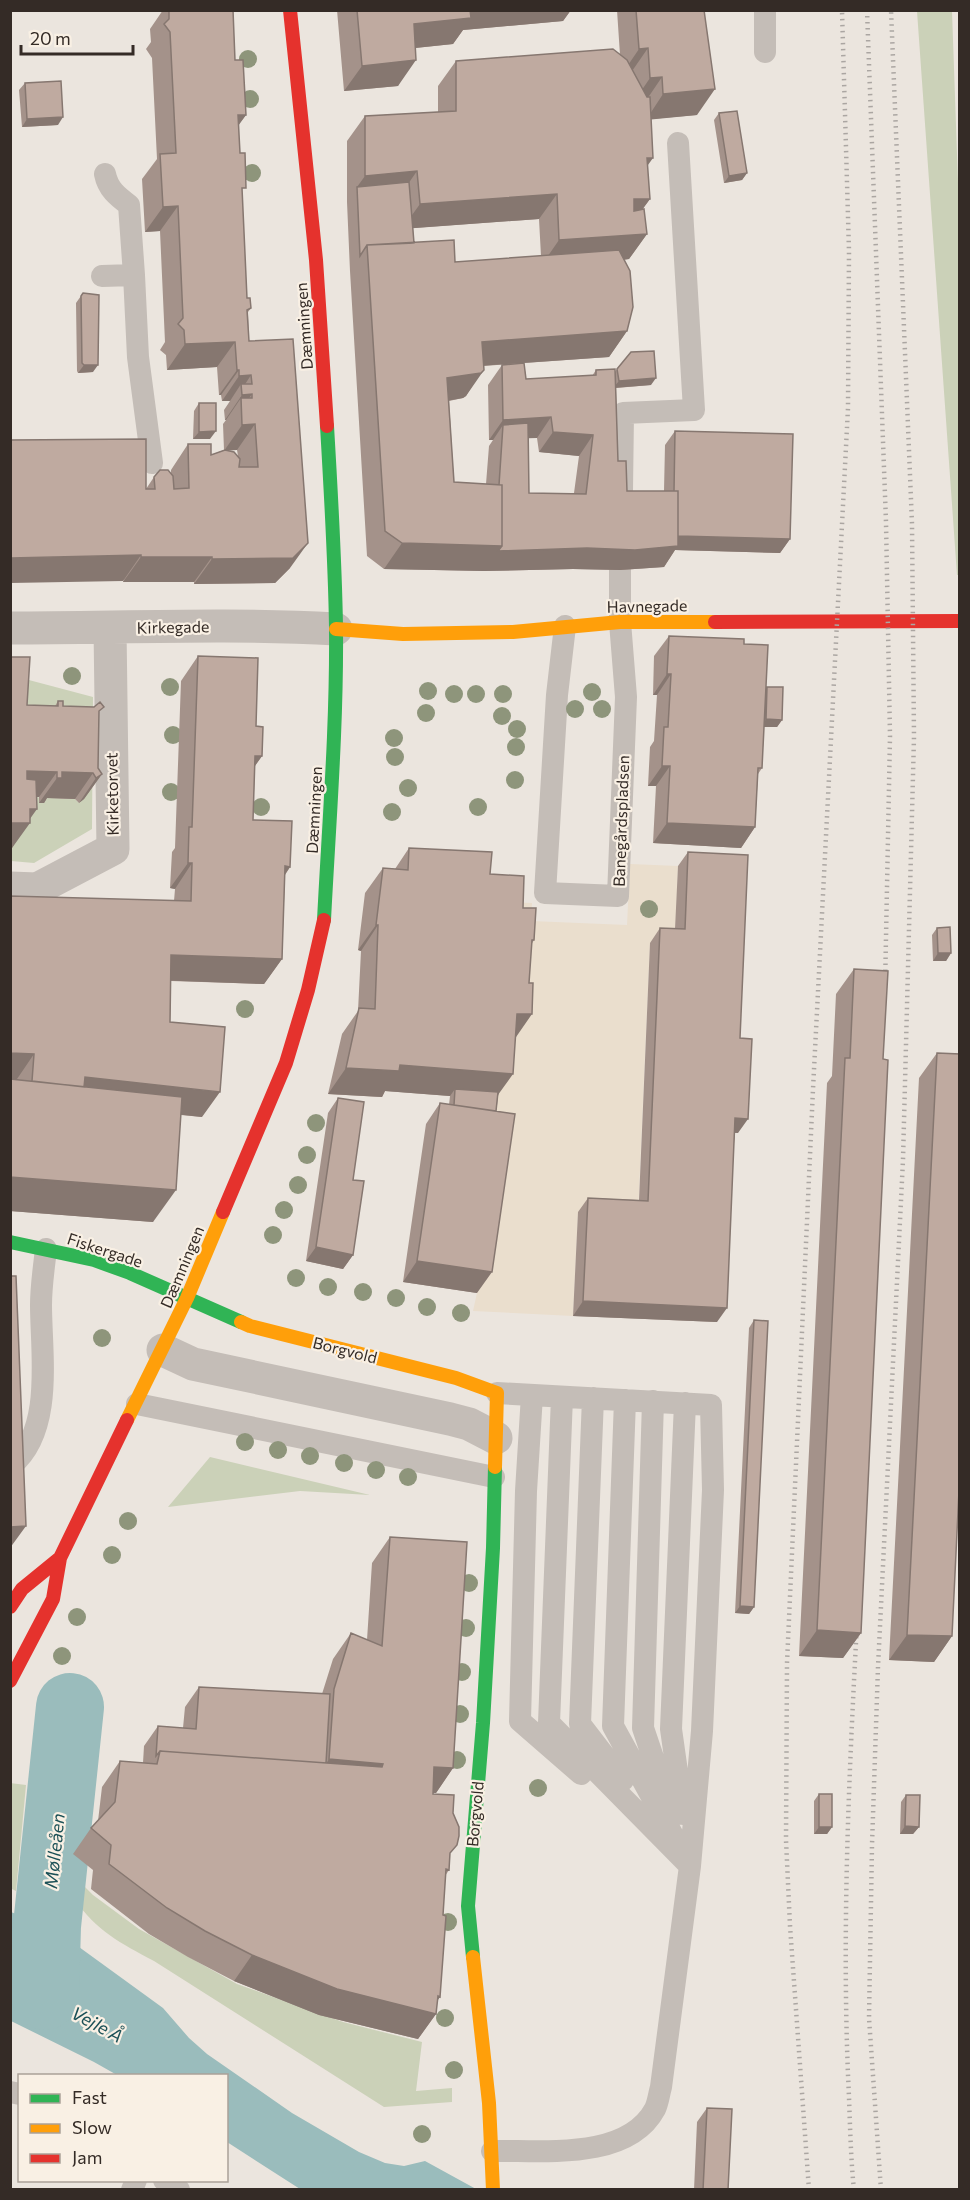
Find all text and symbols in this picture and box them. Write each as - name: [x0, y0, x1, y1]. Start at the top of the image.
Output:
- scale bar: [21, 18, 134, 56]
- text: 20 m: [30, 27, 71, 49]
- street label: Dæmningen: [291, 282, 316, 370]
- street label: Havnegade: [607, 595, 687, 616]
- street label: Kirkegade: [137, 616, 209, 637]
- street label: Kirketorvet: [101, 752, 122, 836]
- street label: Banegårdspladsen: [609, 755, 632, 887]
- street label: Dæmningen: [302, 766, 325, 854]
- street label: Dæmningen: [156, 1223, 207, 1311]
- street label: Fiskergade: [65, 1228, 145, 1271]
- street label: Borgvold: [311, 1332, 379, 1367]
- street label: Borgvold: [462, 1780, 487, 1848]
- water label: Mølleåen: [39, 1812, 69, 1890]
- water label: Vejle Å: [68, 2001, 127, 2047]
- legend: [18, 2074, 228, 2182]
- text: Fast: [72, 2086, 107, 2108]
- text: Slow: [72, 2116, 112, 2138]
- text: Jam: [72, 2146, 102, 2168]

